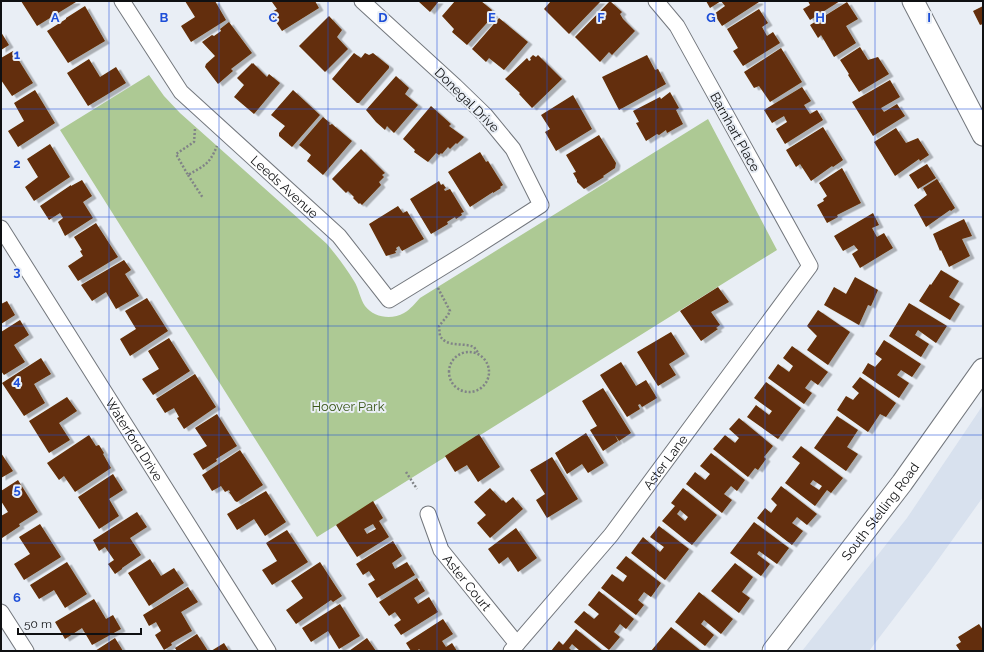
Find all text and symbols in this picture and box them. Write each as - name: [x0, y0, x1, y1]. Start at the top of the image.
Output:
- text: A: [51, 10, 60, 25]
- text: B: [160, 10, 169, 25]
- text: C: [269, 10, 278, 25]
- text: D: [378, 10, 388, 25]
- text: E: [488, 10, 496, 25]
- text: F: [597, 10, 605, 25]
- text: G: [706, 10, 716, 25]
- text: H: [815, 10, 825, 25]
- text: I: [927, 10, 931, 25]
- text: 1: [14, 47, 21, 62]
- street label: Donegal Drive: [432, 65, 503, 136]
- street label: Barnhart Place: [707, 90, 763, 175]
- street label: Leeds Avenue: [248, 152, 322, 221]
- text: 2: [13, 156, 21, 171]
- text: 3: [13, 264, 21, 279]
- text: 4: [13, 373, 21, 388]
- street label: Waterford Drive: [103, 395, 166, 484]
- park label: Hoover Park: [311, 399, 385, 414]
- street label: Aster Lane: [640, 431, 690, 492]
- street label: South Stelling Road: [838, 460, 922, 563]
- text: 5: [13, 482, 21, 497]
- street label: Aster Court: [440, 551, 495, 614]
- text: 6: [13, 590, 21, 605]
- scale bar: [18, 610, 141, 636]
- text: 50 m: [24, 617, 52, 631]

